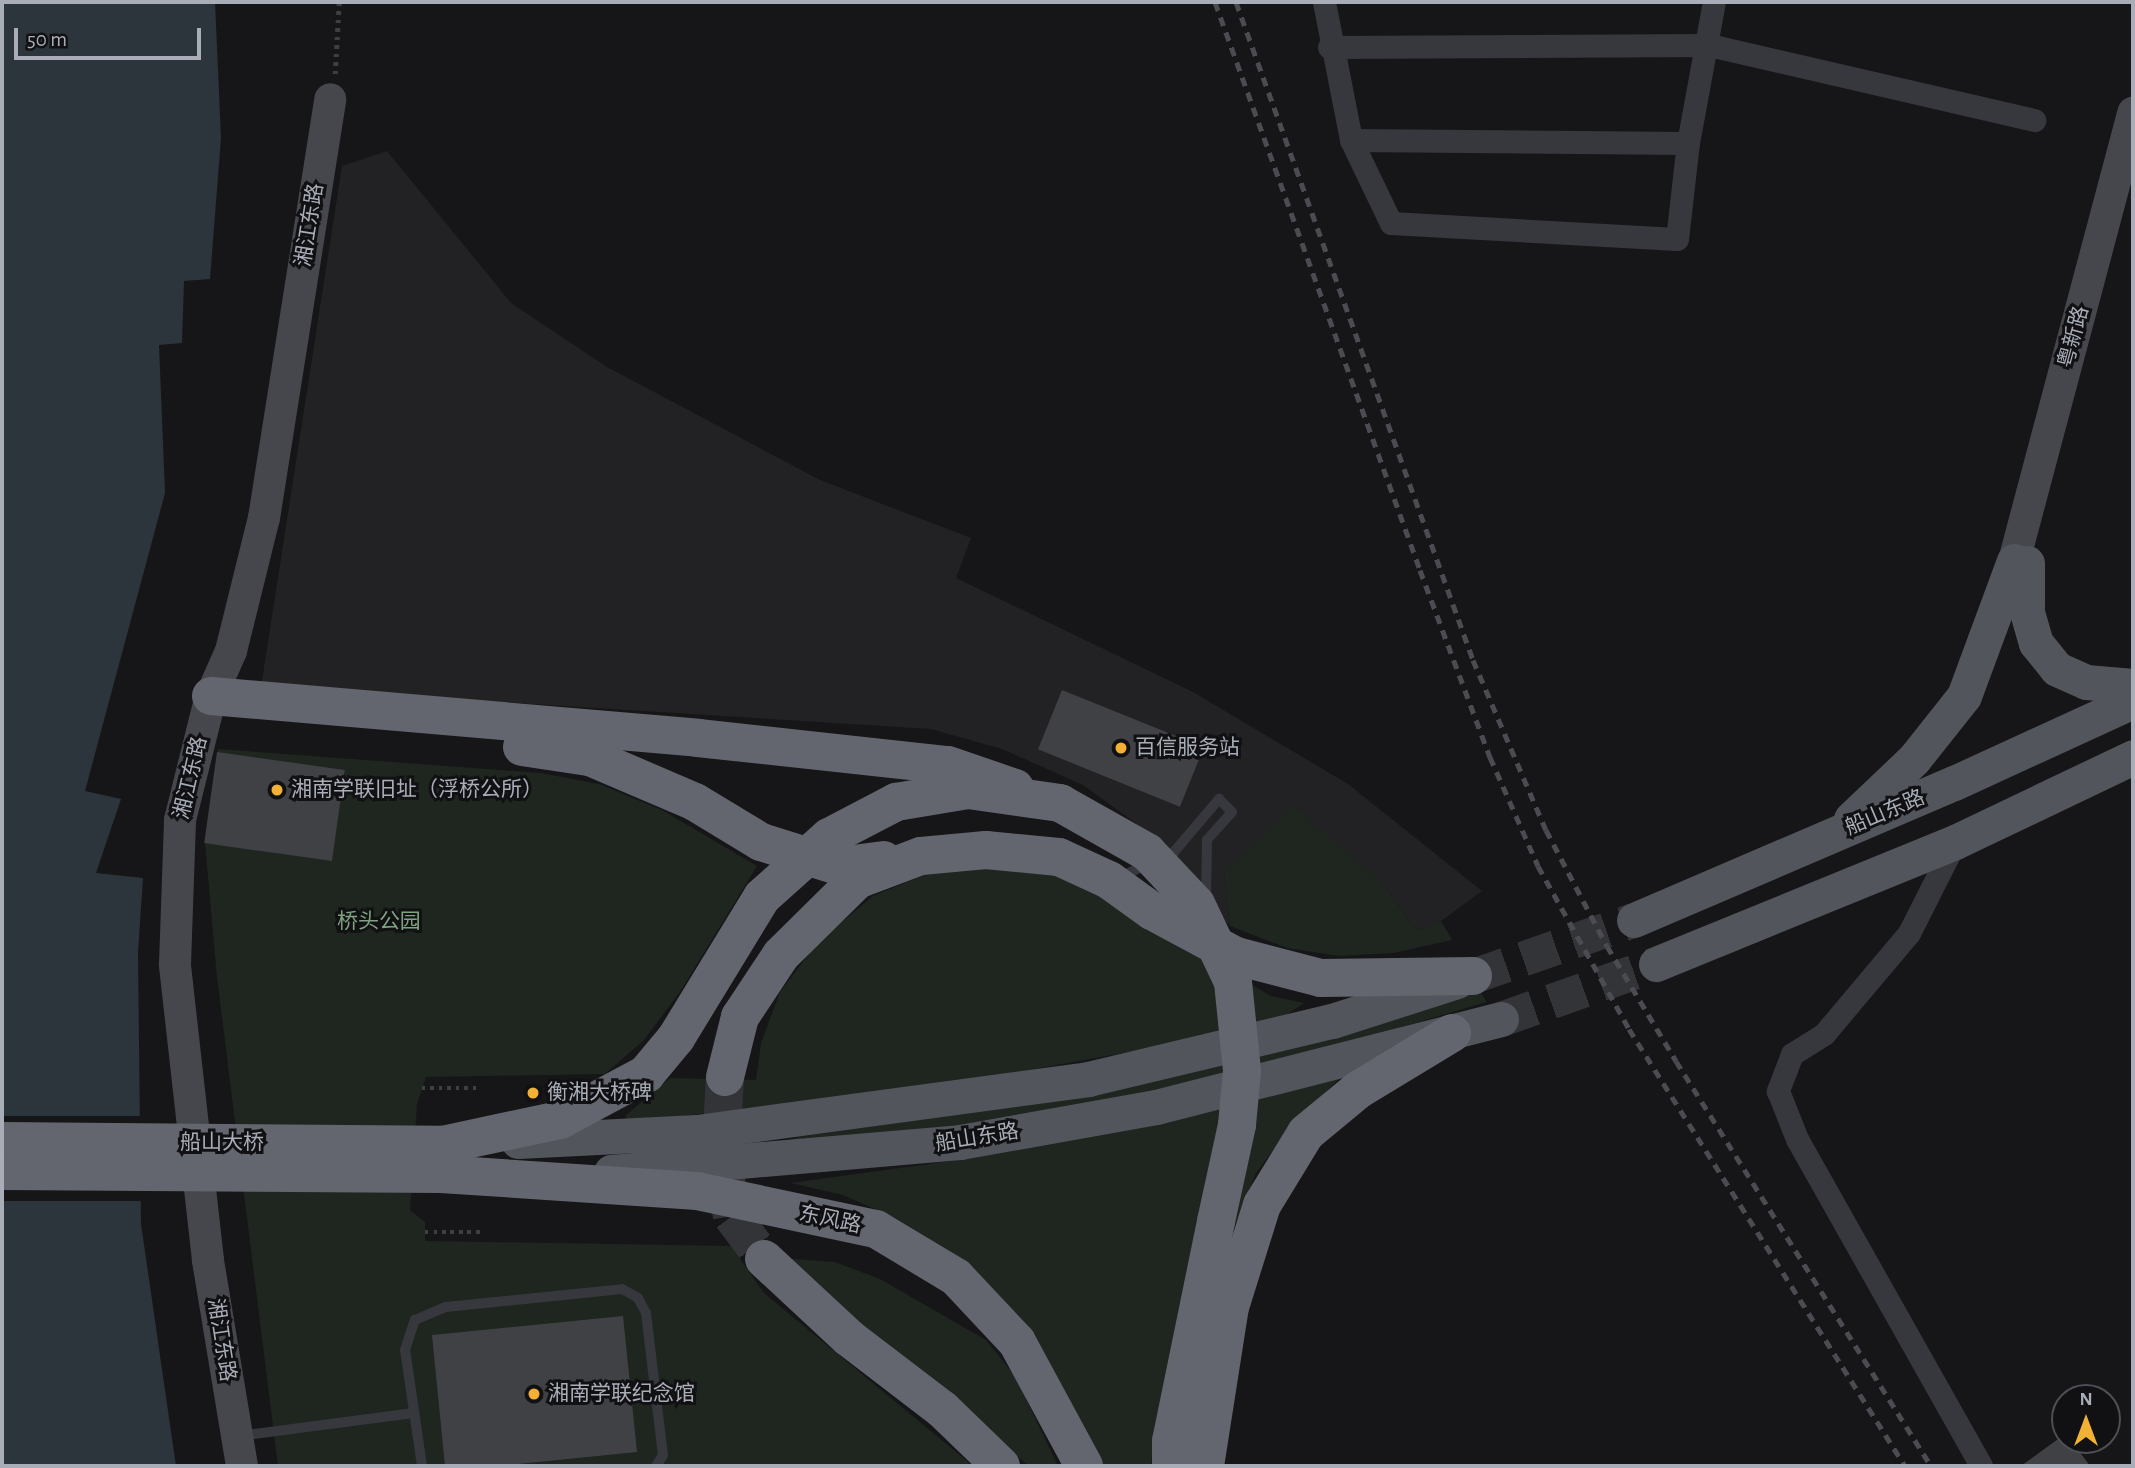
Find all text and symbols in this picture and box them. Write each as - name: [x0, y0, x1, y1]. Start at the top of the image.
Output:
- scale bar: [18, 14, 205, 58]
- text: 50 m: [27, 29, 67, 50]
- street label: 湘江东路: [291, 182, 329, 268]
- street label: 粤新路: [2054, 303, 2094, 371]
- street label: 湘江东路: [169, 734, 213, 822]
- place label: 百信服务站: [1135, 735, 1240, 761]
- marker: 百信服务站: [1113, 740, 1129, 756]
- place label: 湘南学联旧址（浮桥公所）: [291, 777, 543, 803]
- marker: 湘南学联旧址（浮桥公所）: [269, 782, 285, 798]
- street label: 船山东路: [1841, 785, 1929, 841]
- park label: 桥头公园: [337, 909, 421, 935]
- place label: 衡湘大桥碑: [547, 1080, 652, 1106]
- marker: 衡湘大桥碑: [525, 1085, 541, 1101]
- street label: 船山东路: [934, 1119, 1020, 1157]
- street label: 船山大桥: [180, 1130, 264, 1156]
- street label: 东风路: [797, 1201, 863, 1239]
- street label: 湘江东路: [202, 1297, 240, 1383]
- place label: 湘南学联纪念馆: [548, 1381, 695, 1407]
- north arrow: [2051, 1384, 2121, 1454]
- marker: 湘南学联纪念馆: [526, 1386, 542, 1402]
- text: N: [2079, 1390, 2093, 1409]

